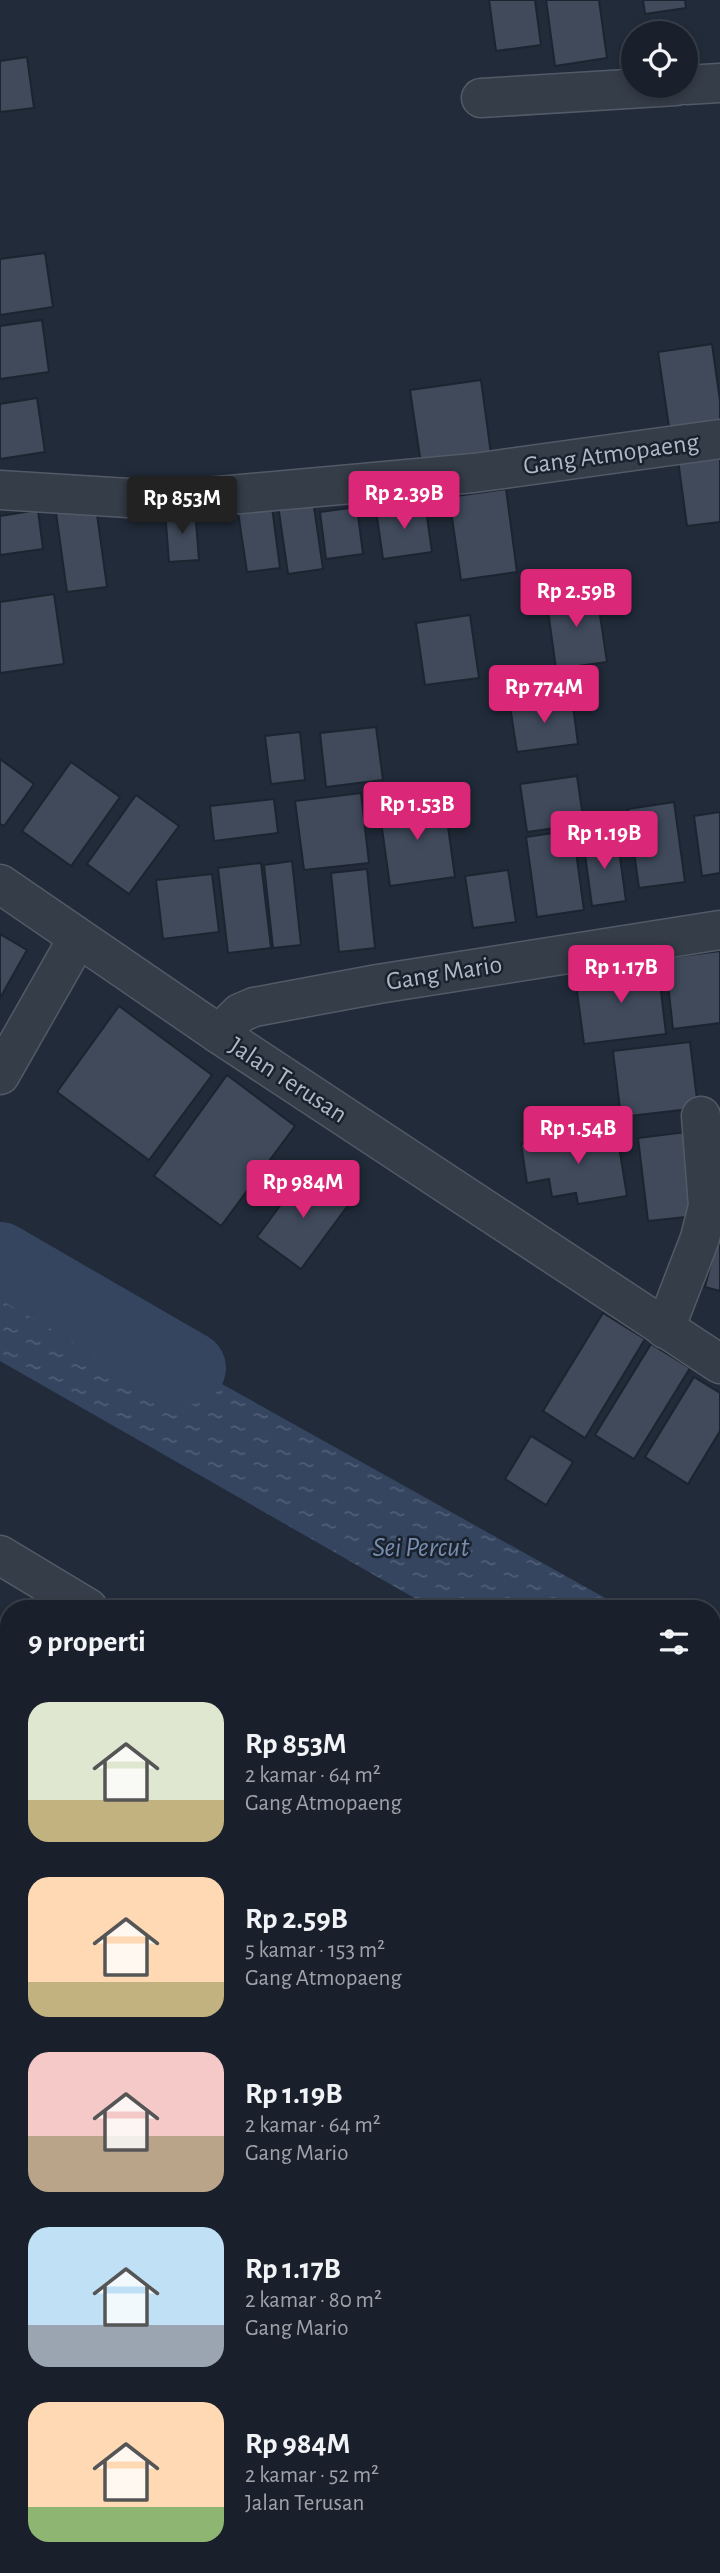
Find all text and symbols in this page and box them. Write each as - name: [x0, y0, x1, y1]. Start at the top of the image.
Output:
- map controls: [621, 21, 698, 98]
- button: locate: [621, 21, 698, 98]
- street label: Gang Atmopaeng: [521, 429, 701, 479]
- pin: Rp 2.39B: [332, 472, 476, 531]
- pin: Rp 853M: [117, 476, 247, 536]
- text: Rp 2.39B: [365, 482, 443, 505]
- text: Rp 853M: [143, 487, 221, 510]
- pin: Rp 2.59B: [504, 570, 648, 629]
- text: Rp 2.59B: [537, 580, 615, 603]
- pin: Rp 774M: [479, 666, 609, 725]
- text: Rp 774M: [505, 676, 583, 699]
- pin: Rp 1.53B: [345, 782, 489, 842]
- text: Rp 1.53B: [379, 793, 455, 816]
- pin: Rp 1.19B: [532, 812, 676, 871]
- text: Rp 1.19B: [567, 822, 641, 845]
- pin: Rp 1.17B: [549, 946, 693, 1005]
- street label: Gang Mario: [384, 951, 504, 995]
- text: Rp 1.17B: [584, 956, 658, 979]
- street label: Jalan Terusan: [224, 1032, 352, 1128]
- pin: Rp 1.54B: [506, 1106, 650, 1166]
- text: Rp 1.54B: [540, 1117, 616, 1140]
- pin: Rp 984M: [238, 1160, 368, 1220]
- text: Rp 984M: [263, 1171, 343, 1194]
- water label: Sei Percut: [372, 1534, 470, 1562]
- icon: filters: [655, 1623, 693, 1661]
- text: 9 properti: [28, 1627, 146, 1657]
- text: Rp 853M: [245, 1729, 347, 1759]
- icon: home: [84, 1730, 168, 1814]
- text: 2 kamar · 64 m²: [245, 1764, 381, 1787]
- text: Gang Atmopaeng: [245, 1792, 402, 1815]
- text: Rp 2.59B: [245, 1904, 348, 1934]
- icon: home: [84, 1905, 168, 1989]
- text: 5 kamar · 153 m²: [245, 1939, 385, 1962]
- text: Gang Atmopaeng: [245, 1967, 402, 1990]
- text: Rp 1.19B: [245, 2079, 343, 2109]
- icon: home: [84, 2080, 168, 2164]
- text: 2 kamar · 64 m²: [245, 2114, 381, 2137]
- text: Gang Mario: [245, 2142, 348, 2165]
- text: Rp 1.17B: [245, 2254, 341, 2284]
- icon: home: [84, 2255, 168, 2339]
- text: 2 kamar · 80 m²: [245, 2289, 382, 2312]
- text: Gang Mario: [245, 2317, 348, 2340]
- text: Rp 984M: [245, 2429, 350, 2459]
- icon: home: [84, 2430, 168, 2514]
- text: 2 kamar · 52 m²: [245, 2464, 379, 2487]
- text: Jalan Terusan: [245, 2492, 364, 2515]

